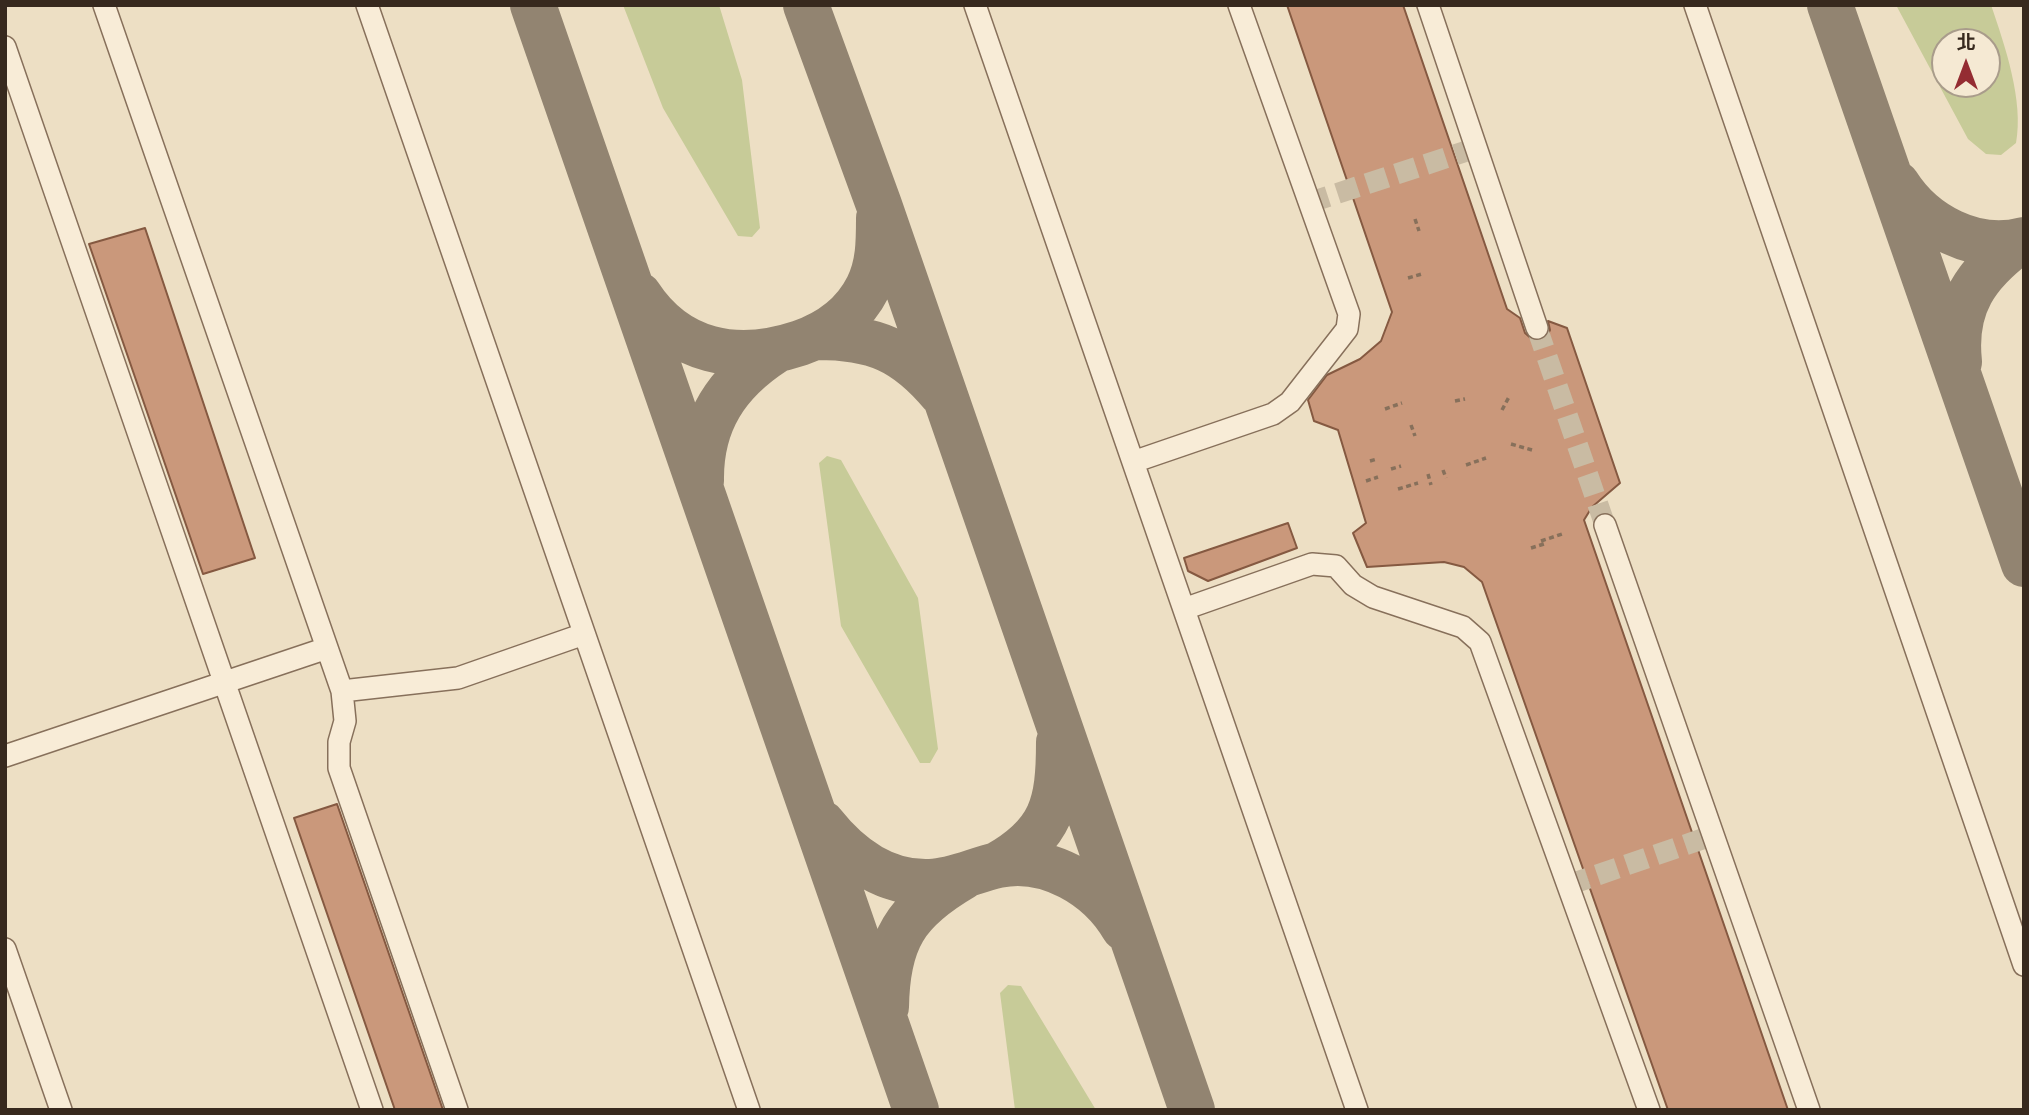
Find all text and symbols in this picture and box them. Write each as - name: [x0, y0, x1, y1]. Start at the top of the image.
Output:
- north arrow: [1931, 28, 2001, 98]
- text: 北: [1956, 29, 1976, 58]

